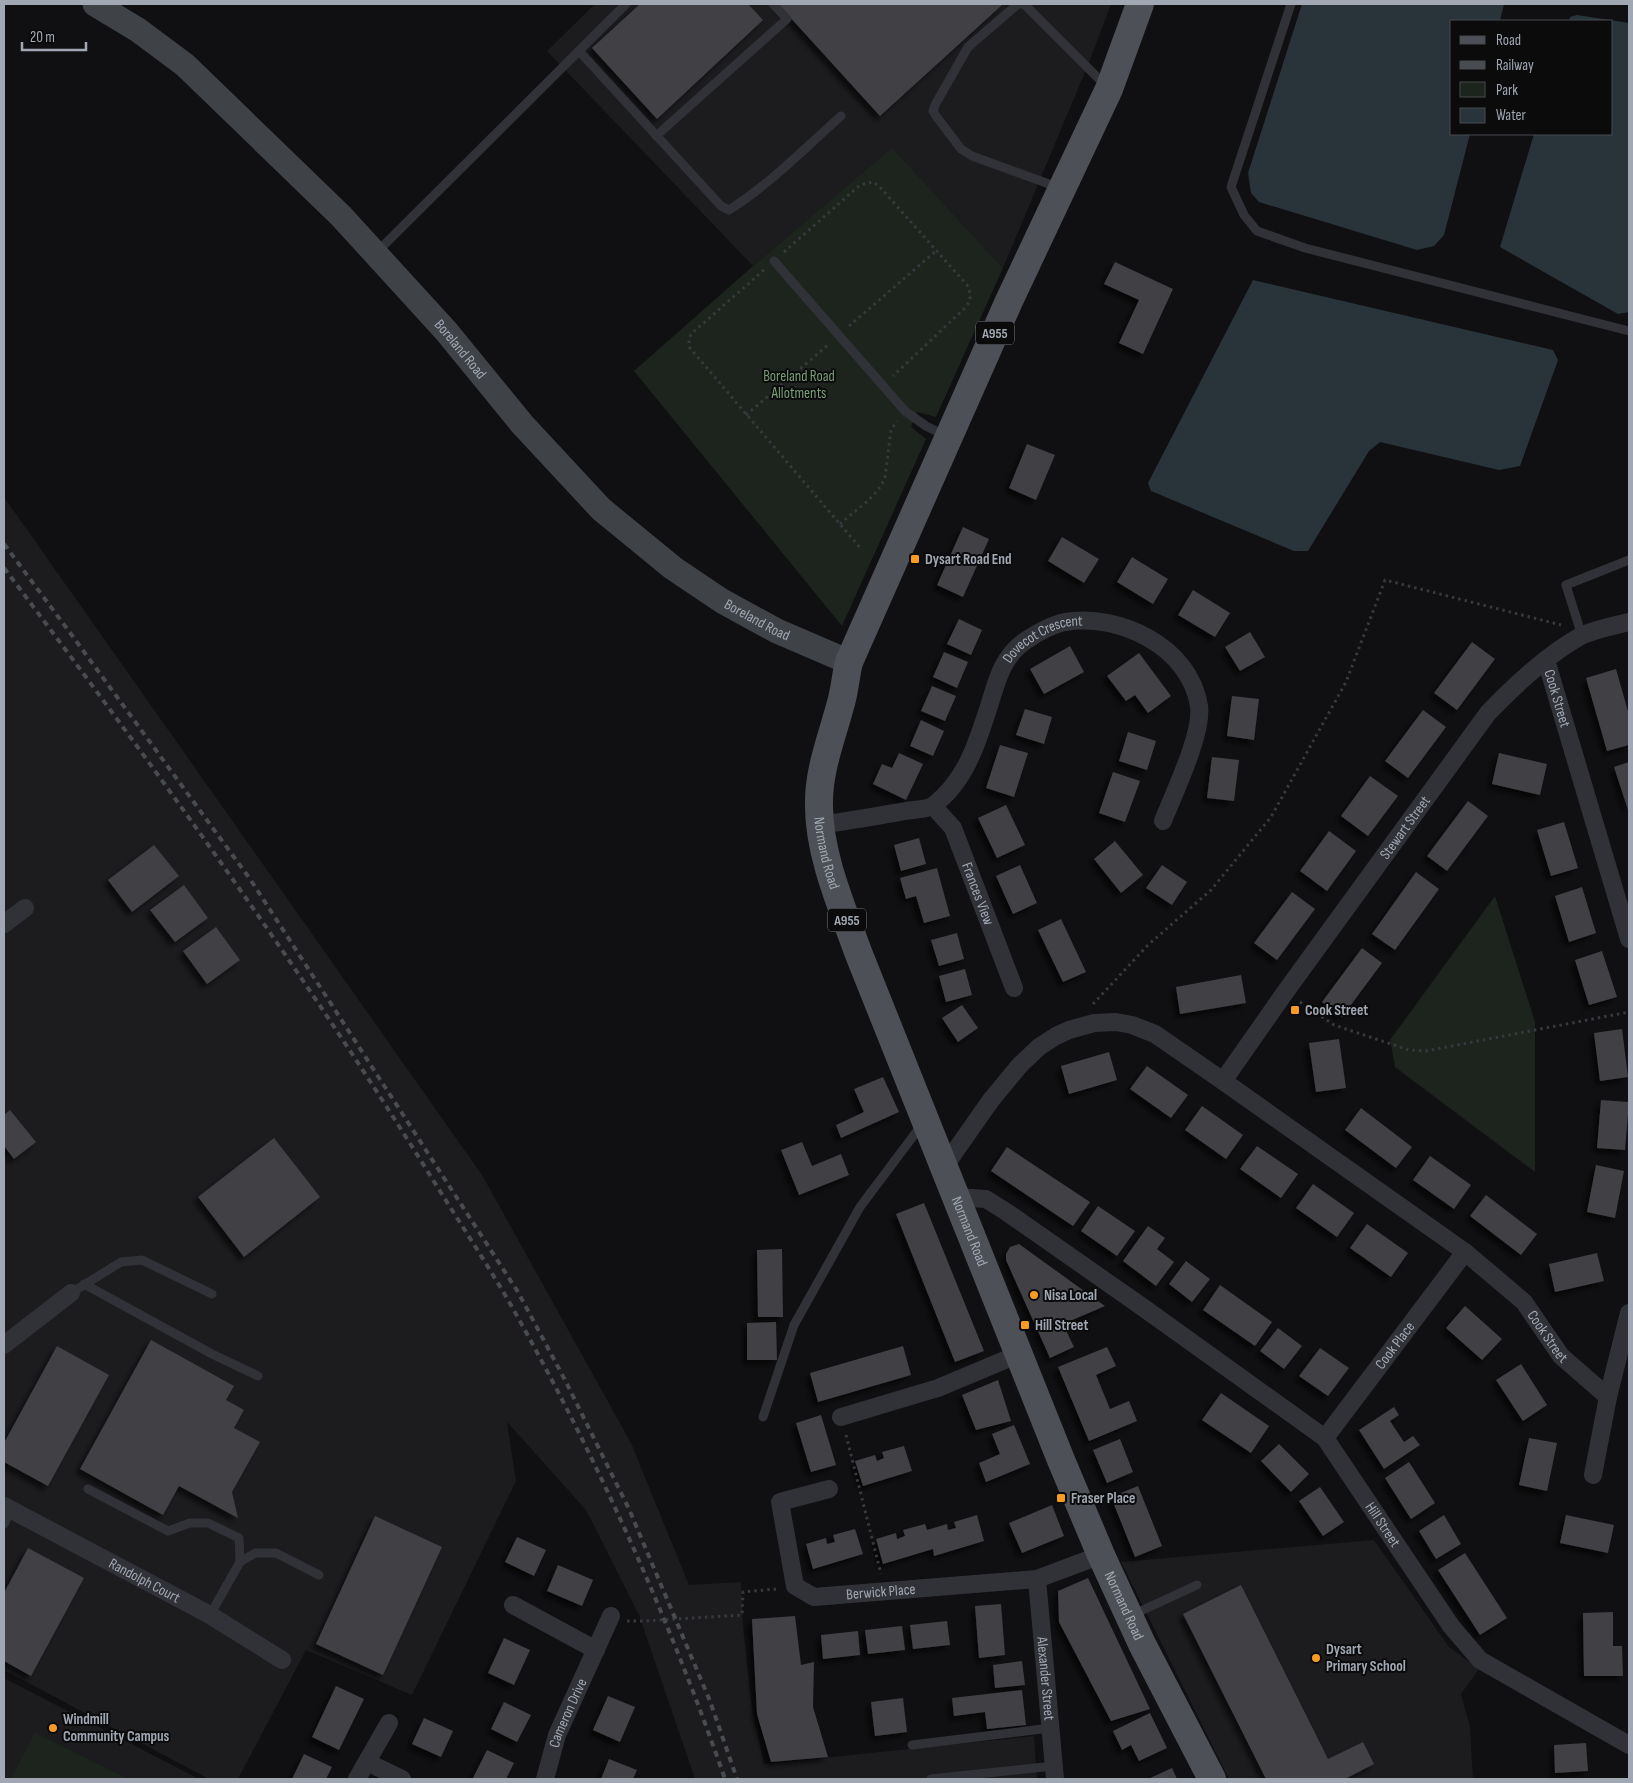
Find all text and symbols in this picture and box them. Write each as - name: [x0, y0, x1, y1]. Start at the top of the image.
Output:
- scale bar: [22, 20, 86, 52]
- legend: [1450, 20, 1613, 135]
- text: 20 m: [30, 28, 55, 47]
- text: Road: [1496, 31, 1521, 50]
- text: Railway: [1496, 56, 1534, 75]
- text: Park: [1496, 81, 1518, 100]
- text: Water: [1496, 106, 1527, 125]
- street label: Boreland Road: [430, 316, 490, 383]
- road number: A955: [976, 322, 1014, 344]
- park label: Boreland Road Allotments: [763, 367, 835, 403]
- place label: Dysart Road End: [925, 550, 1012, 569]
- marker: Dysart Road End: [909, 553, 921, 565]
- street label: Boreland Road: [721, 595, 793, 645]
- street label: Dovecot Crescent: [998, 612, 1083, 667]
- street label: Cook Street: [1539, 667, 1575, 730]
- street label: Stewart Street: [1376, 792, 1435, 863]
- street label: Normand Road: [809, 816, 844, 892]
- street label: Frances View: [957, 860, 998, 928]
- road number: A955: [828, 908, 866, 932]
- place label: Cook Street: [1305, 1001, 1368, 1020]
- marker: Cook Street: [1289, 1004, 1301, 1016]
- street label: Normand Road: [947, 1194, 992, 1269]
- place label: Nisa Local: [1044, 1286, 1097, 1305]
- marker: Nisa Local: [1028, 1289, 1040, 1301]
- street label: Cook Street: [1523, 1307, 1572, 1368]
- place label: Hill Street: [1035, 1316, 1088, 1335]
- street label: Cook Place: [1371, 1318, 1419, 1373]
- marker: Hill Street: [1019, 1319, 1031, 1331]
- place label: Fraser Place: [1071, 1489, 1135, 1508]
- marker: Fraser Place: [1055, 1492, 1067, 1504]
- street label: Hill Street: [1361, 1499, 1405, 1551]
- street label: Randolph Court: [105, 1554, 184, 1608]
- street label: Normand Road: [1100, 1568, 1148, 1643]
- street label: Berwick Place: [845, 1580, 916, 1604]
- street label: Alexander Street: [1032, 1635, 1059, 1722]
- place label: Dysart Primary School: [1326, 1640, 1406, 1676]
- marker: Dysart Primary School: [1310, 1652, 1322, 1664]
- street label: Cameron Drive: [545, 1675, 591, 1750]
- place label: Windmill Community Campus: [63, 1710, 170, 1746]
- marker: Windmill Community Campus: [47, 1722, 59, 1734]

